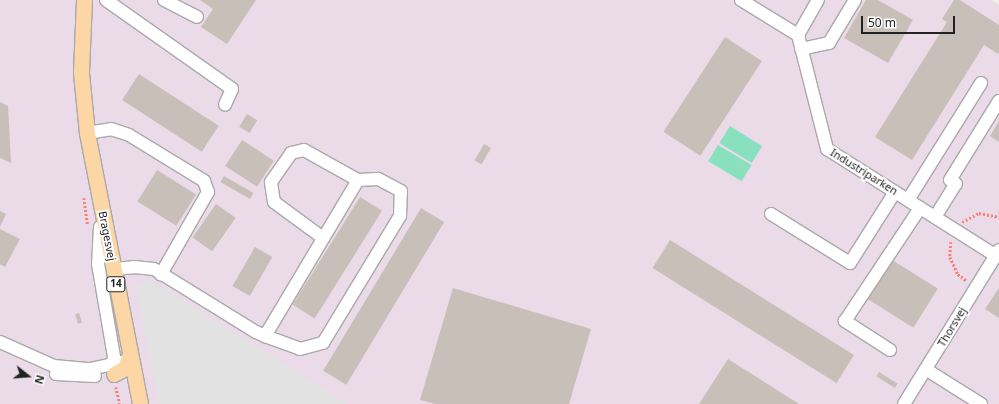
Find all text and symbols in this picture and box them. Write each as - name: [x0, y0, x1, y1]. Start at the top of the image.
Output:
- scale bar: [863, 8, 957, 34]
- text: 50 m: [868, 14, 896, 31]
- street label: Industriparken: [828, 146, 900, 198]
- street label: Bragesvej: [96, 210, 118, 262]
- road number: 14: [106, 276, 126, 292]
- street label: Thorsvej: [935, 305, 969, 349]
- north arrow: [8, 356, 48, 396]
- text: N: [31, 373, 48, 386]

